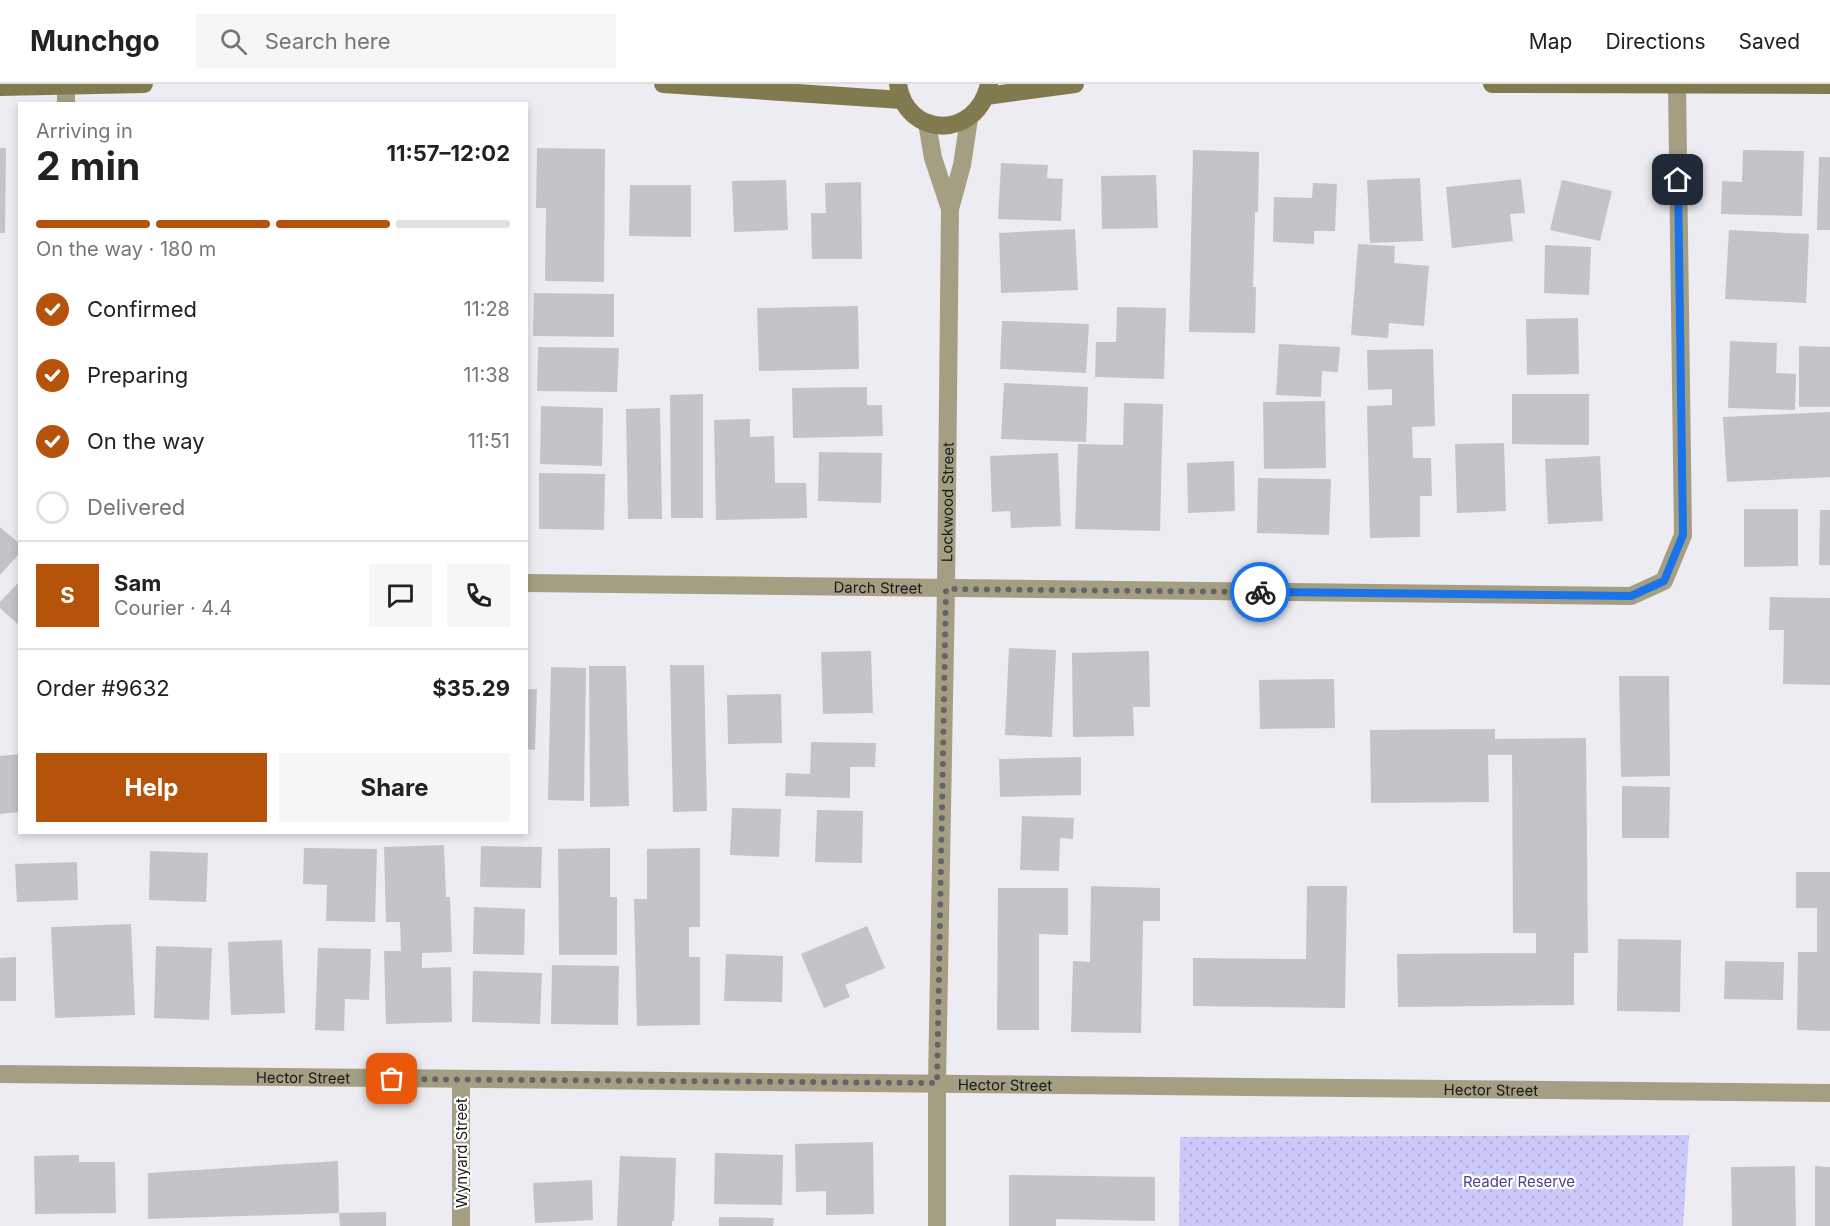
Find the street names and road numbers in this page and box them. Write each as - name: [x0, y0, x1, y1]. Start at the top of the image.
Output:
- street label: Lockwood Street: [937, 442, 957, 562]
- street label: Darch Street: [834, 577, 923, 597]
- street label: Hector Street: [256, 1067, 350, 1087]
- street label: Hector Street: [958, 1074, 1052, 1094]
- street label: Hector Street: [1444, 1079, 1538, 1099]
- street label: Wynyard Street: [452, 1098, 471, 1208]

